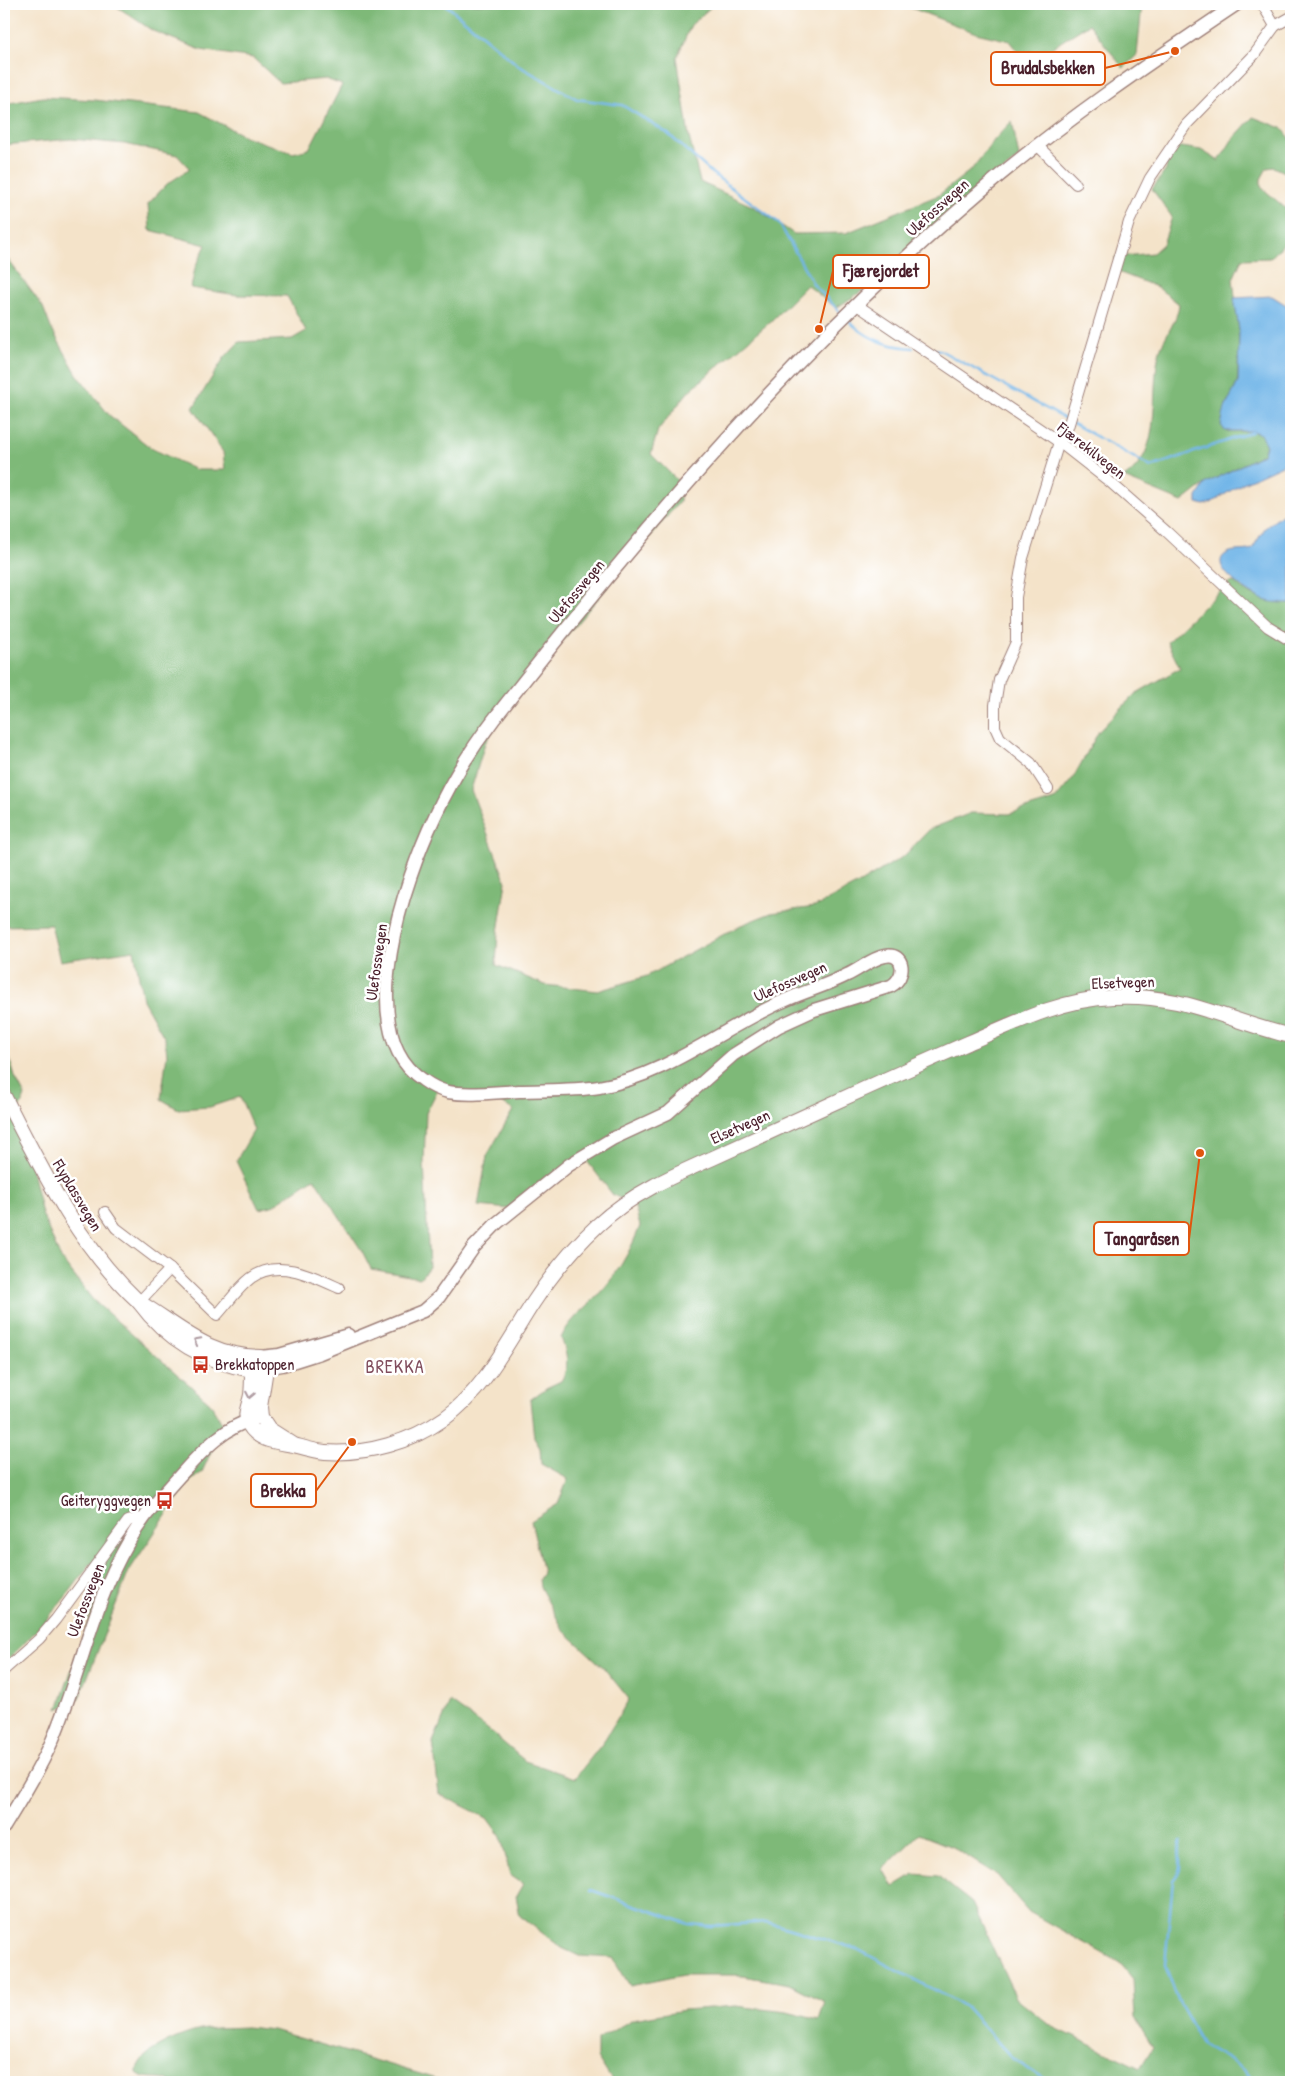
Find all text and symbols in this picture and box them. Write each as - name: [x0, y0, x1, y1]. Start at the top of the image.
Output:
- callout: Brudalsbekken: [991, 52, 1105, 85]
- text: Brudalsbekken: [1001, 55, 1095, 80]
- street label: Ulefossvegen: [901, 173, 973, 241]
- callout: Fjærejordet: [833, 255, 929, 288]
- text: Fjærejordet: [842, 258, 920, 283]
- street label: Fjærekilvegen: [1052, 416, 1131, 484]
- street label: Ulefossvegen: [543, 554, 609, 628]
- street label: Ulefossvegen: [360, 922, 392, 1002]
- street label: Ulefossvegen: [750, 955, 830, 1007]
- street label: Elsetvegen: [1091, 970, 1155, 994]
- street label: Elsetvegen: [707, 1103, 773, 1149]
- street label: Flyplassvegen: [47, 1154, 108, 1235]
- callout: Tangaråsen: [1094, 1222, 1189, 1255]
- text: Tangaråsen: [1104, 1226, 1179, 1252]
- one-way arrow: [193, 1337, 202, 1347]
- place label: Brekkatoppen: [215, 1353, 294, 1375]
- bus stop icon: Brekkatoppen: [191, 1354, 211, 1374]
- district label: BREKKA: [366, 1354, 424, 1379]
- one-way arrow: [245, 1391, 255, 1400]
- callout: Brekka: [251, 1474, 316, 1507]
- text: Brekka: [260, 1478, 307, 1503]
- place label: Geiteryggvegen: [61, 1489, 151, 1511]
- bus stop icon: Geiteryggvegen: [155, 1490, 175, 1510]
- street label: Ulefossvegen: [61, 1560, 109, 1640]

